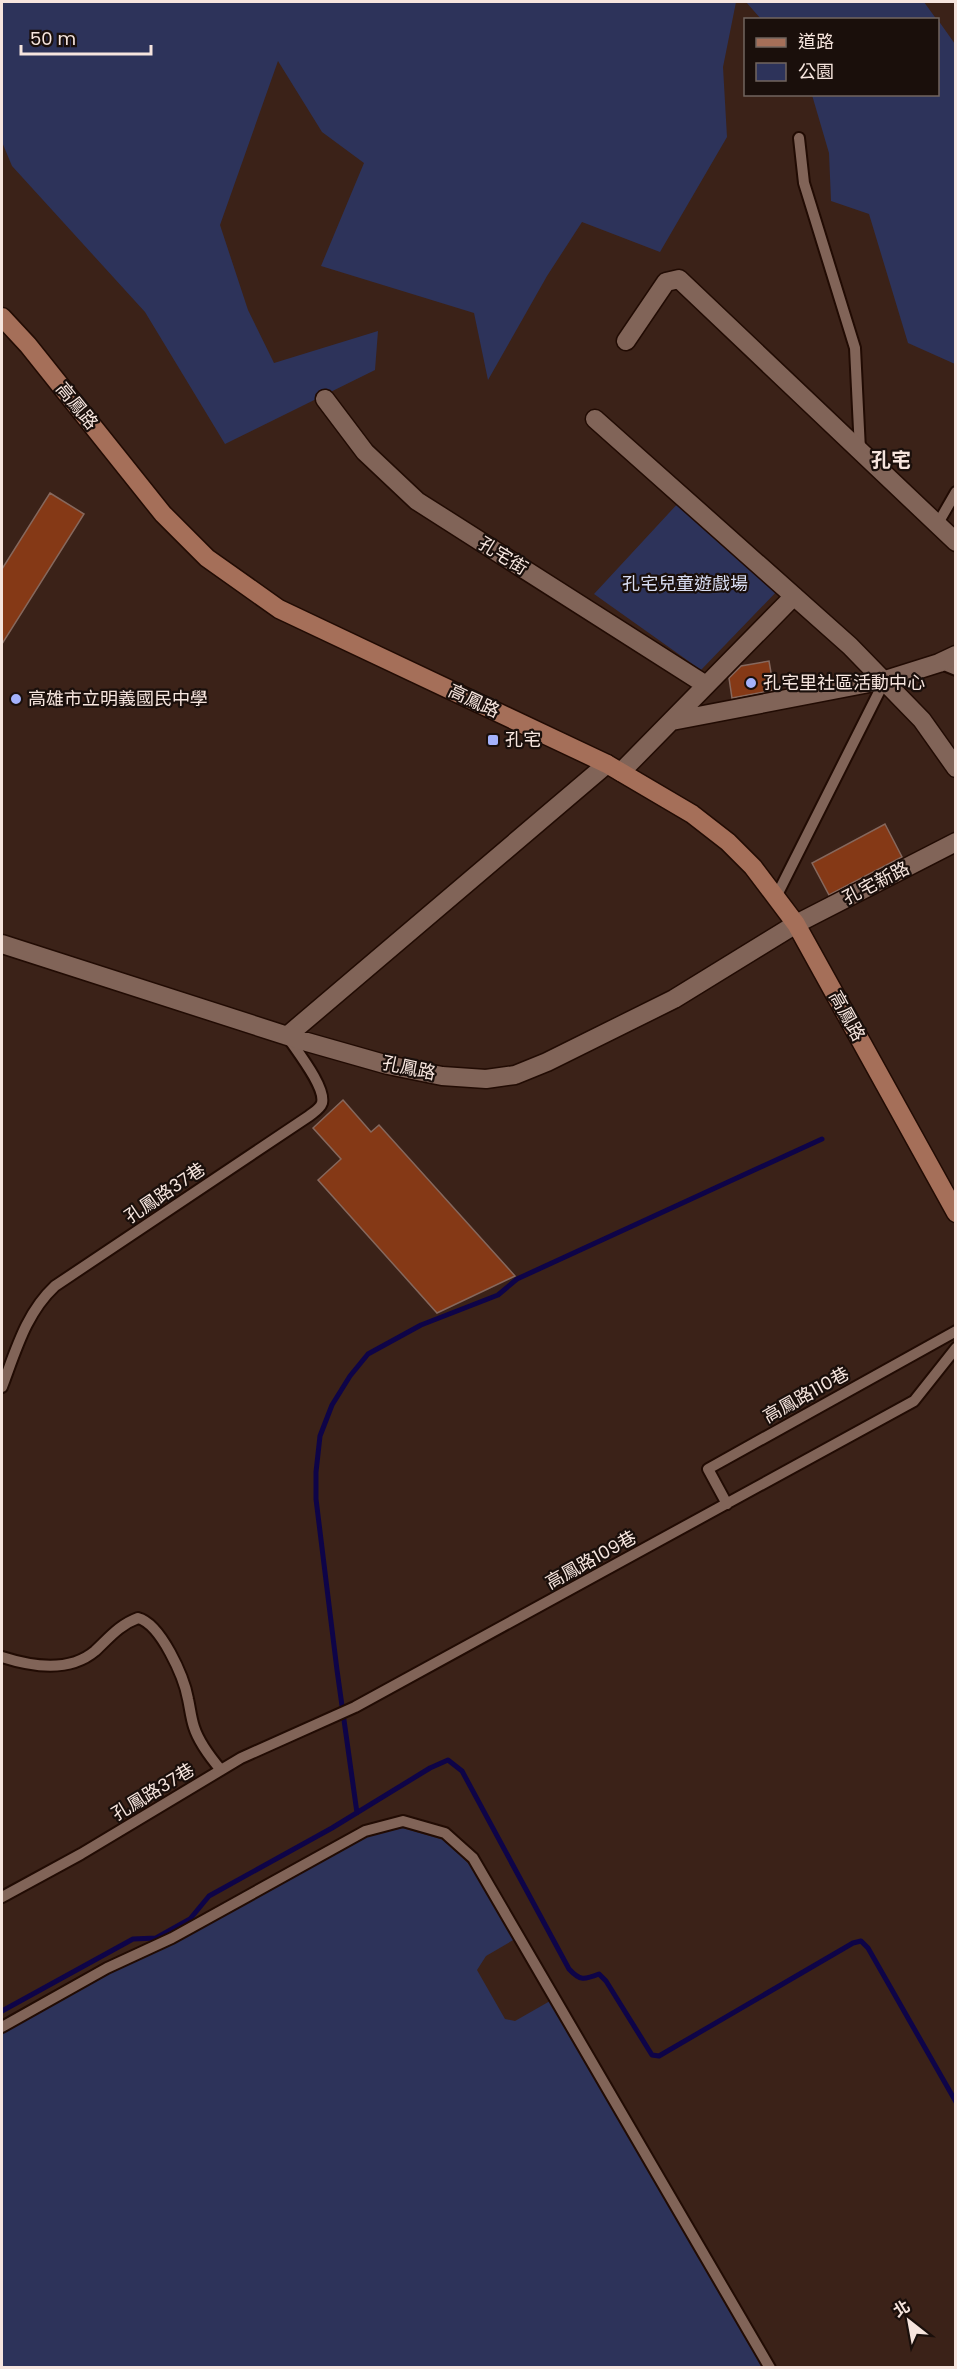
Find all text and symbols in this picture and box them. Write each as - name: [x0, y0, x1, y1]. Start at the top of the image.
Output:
- scale bar: [21, 18, 152, 56]
- legend: [744, 18, 939, 96]
- text: 50 m: [30, 26, 76, 51]
- text: 道路: [798, 29, 834, 54]
- text: 公園: [798, 59, 834, 84]
- street label: 高鳳路: [51, 377, 104, 435]
- district label: 孔宅: [871, 446, 911, 474]
- street label: 孔宅街: [474, 531, 533, 580]
- park label: 孔宅兒童遊戲場: [622, 571, 748, 596]
- place label: 孔宅里社區活動中心: [763, 670, 925, 695]
- marker: 孔宅里社區活動中心: [744, 676, 758, 690]
- street label: 高鳳路: [444, 678, 504, 723]
- place label: 高雄市立明義國民中學: [28, 686, 208, 711]
- marker: 高雄市立明義國民中學: [9, 692, 23, 706]
- place label: 孔宅: [505, 727, 541, 752]
- marker: 孔宅: [486, 733, 500, 747]
- street label: 孔宅新路: [838, 855, 914, 910]
- street label: 高鳳路: [823, 986, 871, 1045]
- street label: 孔鳳路: [380, 1050, 438, 1085]
- street label: 孔鳳路37巷: [119, 1156, 210, 1229]
- street label: 高鳳路110巷: [758, 1361, 853, 1428]
- street label: 高鳳路109巷: [541, 1524, 641, 1595]
- street label: 孔鳳路37巷: [107, 1757, 199, 1826]
- north arrow: [879, 2291, 939, 2351]
- text: 北: [889, 2295, 914, 2323]

